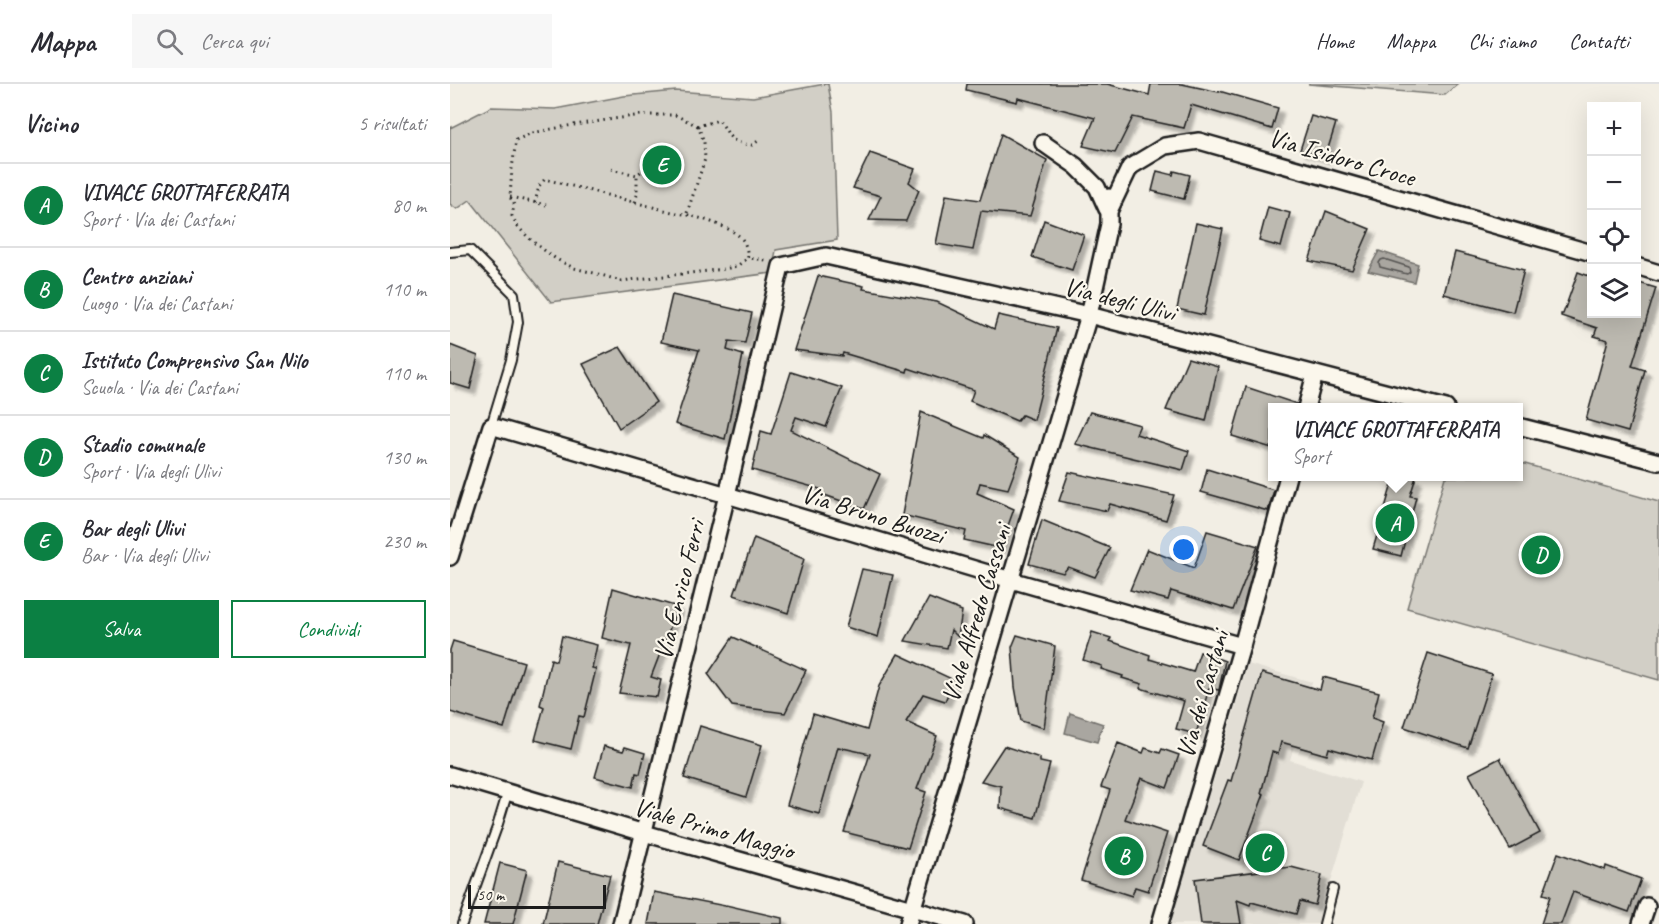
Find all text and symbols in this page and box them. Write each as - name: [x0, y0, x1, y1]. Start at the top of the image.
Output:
- search box: [132, 14, 552, 68]
- text: Mappa: [30, 24, 96, 59]
- icon: search: [153, 25, 186, 58]
- text: Cerca qui: [201, 27, 268, 55]
- text: Home: [1316, 28, 1354, 54]
- text: Mappa: [1387, 28, 1435, 54]
- text: Chi siamo: [1468, 28, 1536, 54]
- text: Contatti: [1569, 28, 1629, 54]
- map controls: [1587, 102, 1641, 318]
- button: +: [1587, 102, 1641, 156]
- text: Vicino: [24, 107, 78, 140]
- text: 5 risultati: [358, 111, 426, 136]
- street label: Via Isidoro Croce: [1265, 121, 1421, 195]
- pin: E: [642, 142, 682, 188]
- button: −: [1587, 156, 1641, 210]
- text: VIVACE GROTTAFERRATA: [81, 179, 288, 207]
- text: A: [38, 193, 49, 218]
- text: 80 m: [392, 193, 426, 218]
- text: Sport · Via dei Castani: [81, 207, 234, 232]
- button: locate: [1587, 210, 1641, 264]
- text: Centro anziani: [81, 263, 191, 291]
- button: layers: [1587, 264, 1641, 318]
- street label: Via degli Ulivi: [1061, 270, 1182, 330]
- text: B: [38, 277, 49, 302]
- text: 110 m: [383, 277, 426, 302]
- text: Luogo · Via dei Castani: [81, 291, 232, 316]
- text: Istituto Comprensivo San Nilo: [81, 347, 307, 375]
- text: C: [39, 361, 48, 386]
- text: 110 m: [383, 361, 426, 386]
- text: Scuola · Via dei Castani: [81, 375, 238, 400]
- popup: [1268, 403, 1523, 481]
- text: VIVACE GROTTAFERRATA: [1292, 416, 1499, 444]
- text: Stadio comunale: [81, 431, 203, 459]
- text: Sport: [1292, 444, 1330, 469]
- text: D: [38, 445, 49, 470]
- text: 130 m: [383, 445, 426, 470]
- text: Sport · Via degli Ulivi: [81, 459, 220, 484]
- street label: Via Bruno Buozzi: [798, 477, 951, 553]
- pin: A: [1376, 500, 1414, 546]
- street label: Via Enrico Ferri: [646, 514, 713, 663]
- text: Bar degli Ulivi: [81, 515, 184, 543]
- street label: Viale Alfredo Cassani: [934, 517, 1020, 706]
- text: E: [38, 529, 49, 554]
- text: 230 m: [383, 529, 426, 554]
- pin: D: [1522, 532, 1560, 578]
- your location: [1169, 535, 1198, 564]
- text: Bar · Via degli Ulivi: [81, 543, 208, 568]
- button: Salva: [24, 600, 219, 658]
- button: Condividi: [231, 600, 426, 658]
- street label: Via dei Castani: [1168, 623, 1237, 762]
- street label: Viale Primo Maggio: [630, 790, 800, 868]
- pin: C: [1246, 830, 1284, 876]
- pin: B: [1104, 834, 1144, 878]
- scale bar: [468, 882, 606, 910]
- text: 50 m: [477, 885, 504, 905]

